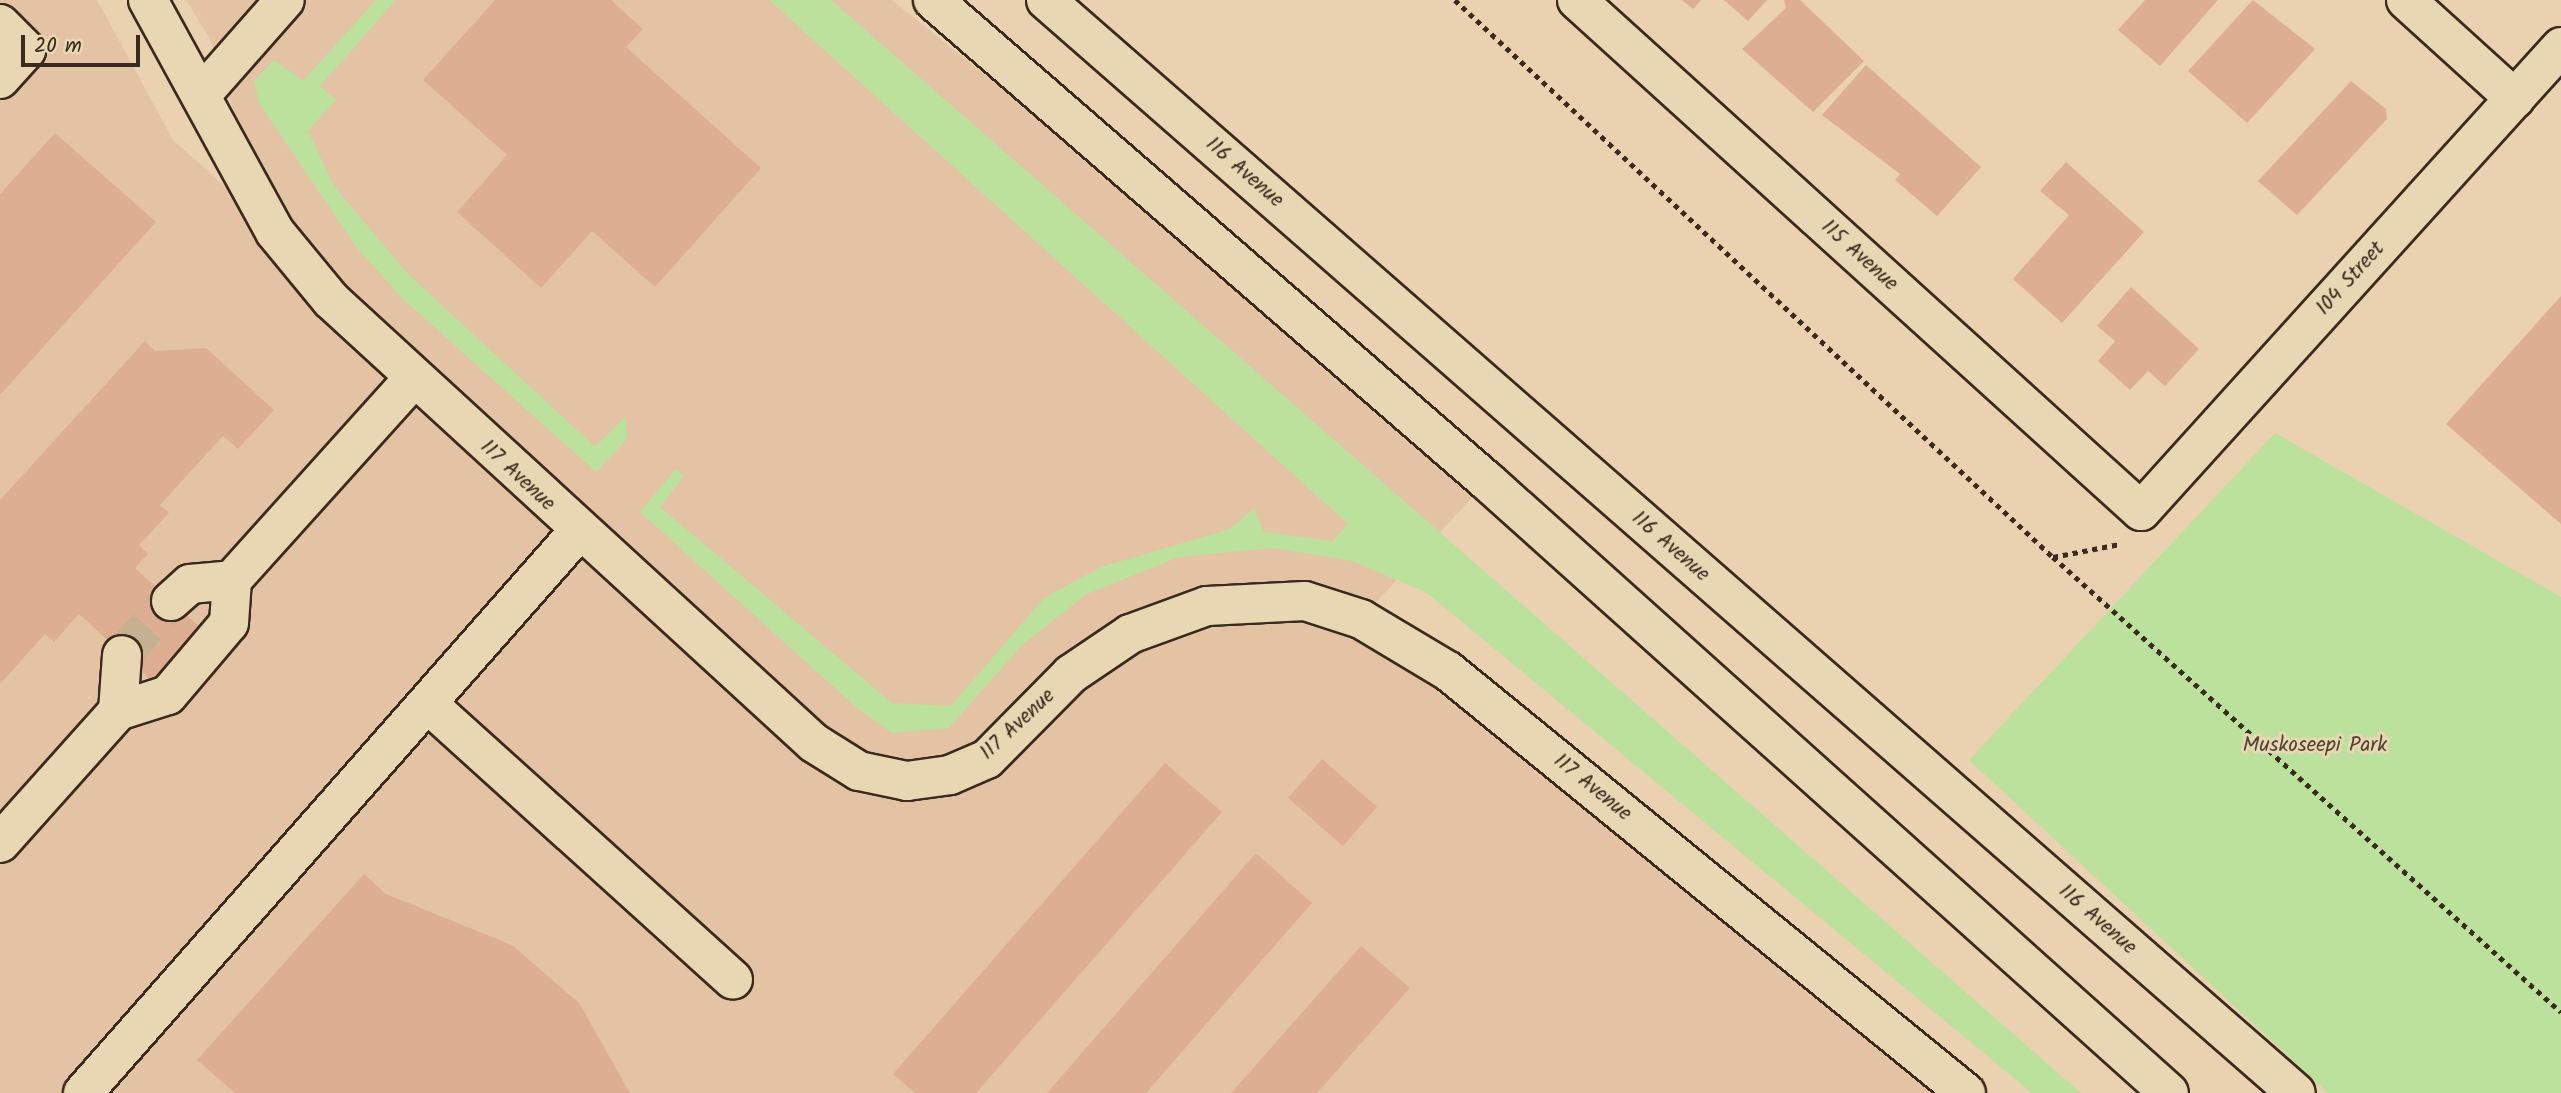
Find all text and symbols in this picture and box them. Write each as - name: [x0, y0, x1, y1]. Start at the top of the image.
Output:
- scale bar: [24, 21, 144, 65]
- text: 20 m: [34, 30, 82, 63]
- street label: 116 Avenue: [1200, 132, 1288, 214]
- street label: 115 Avenue: [1815, 215, 1903, 297]
- street label: 104 Street: [2311, 237, 2391, 321]
- street label: 117 Avenue: [474, 435, 560, 517]
- street label: 116 Avenue: [1626, 506, 1714, 588]
- street label: 117 Avenue: [975, 684, 1061, 766]
- park label: Muskoseepi Park: [2243, 733, 2387, 759]
- street label: 117 Avenue: [1548, 749, 1636, 827]
- street label: 116 Avenue: [2053, 879, 2141, 961]

